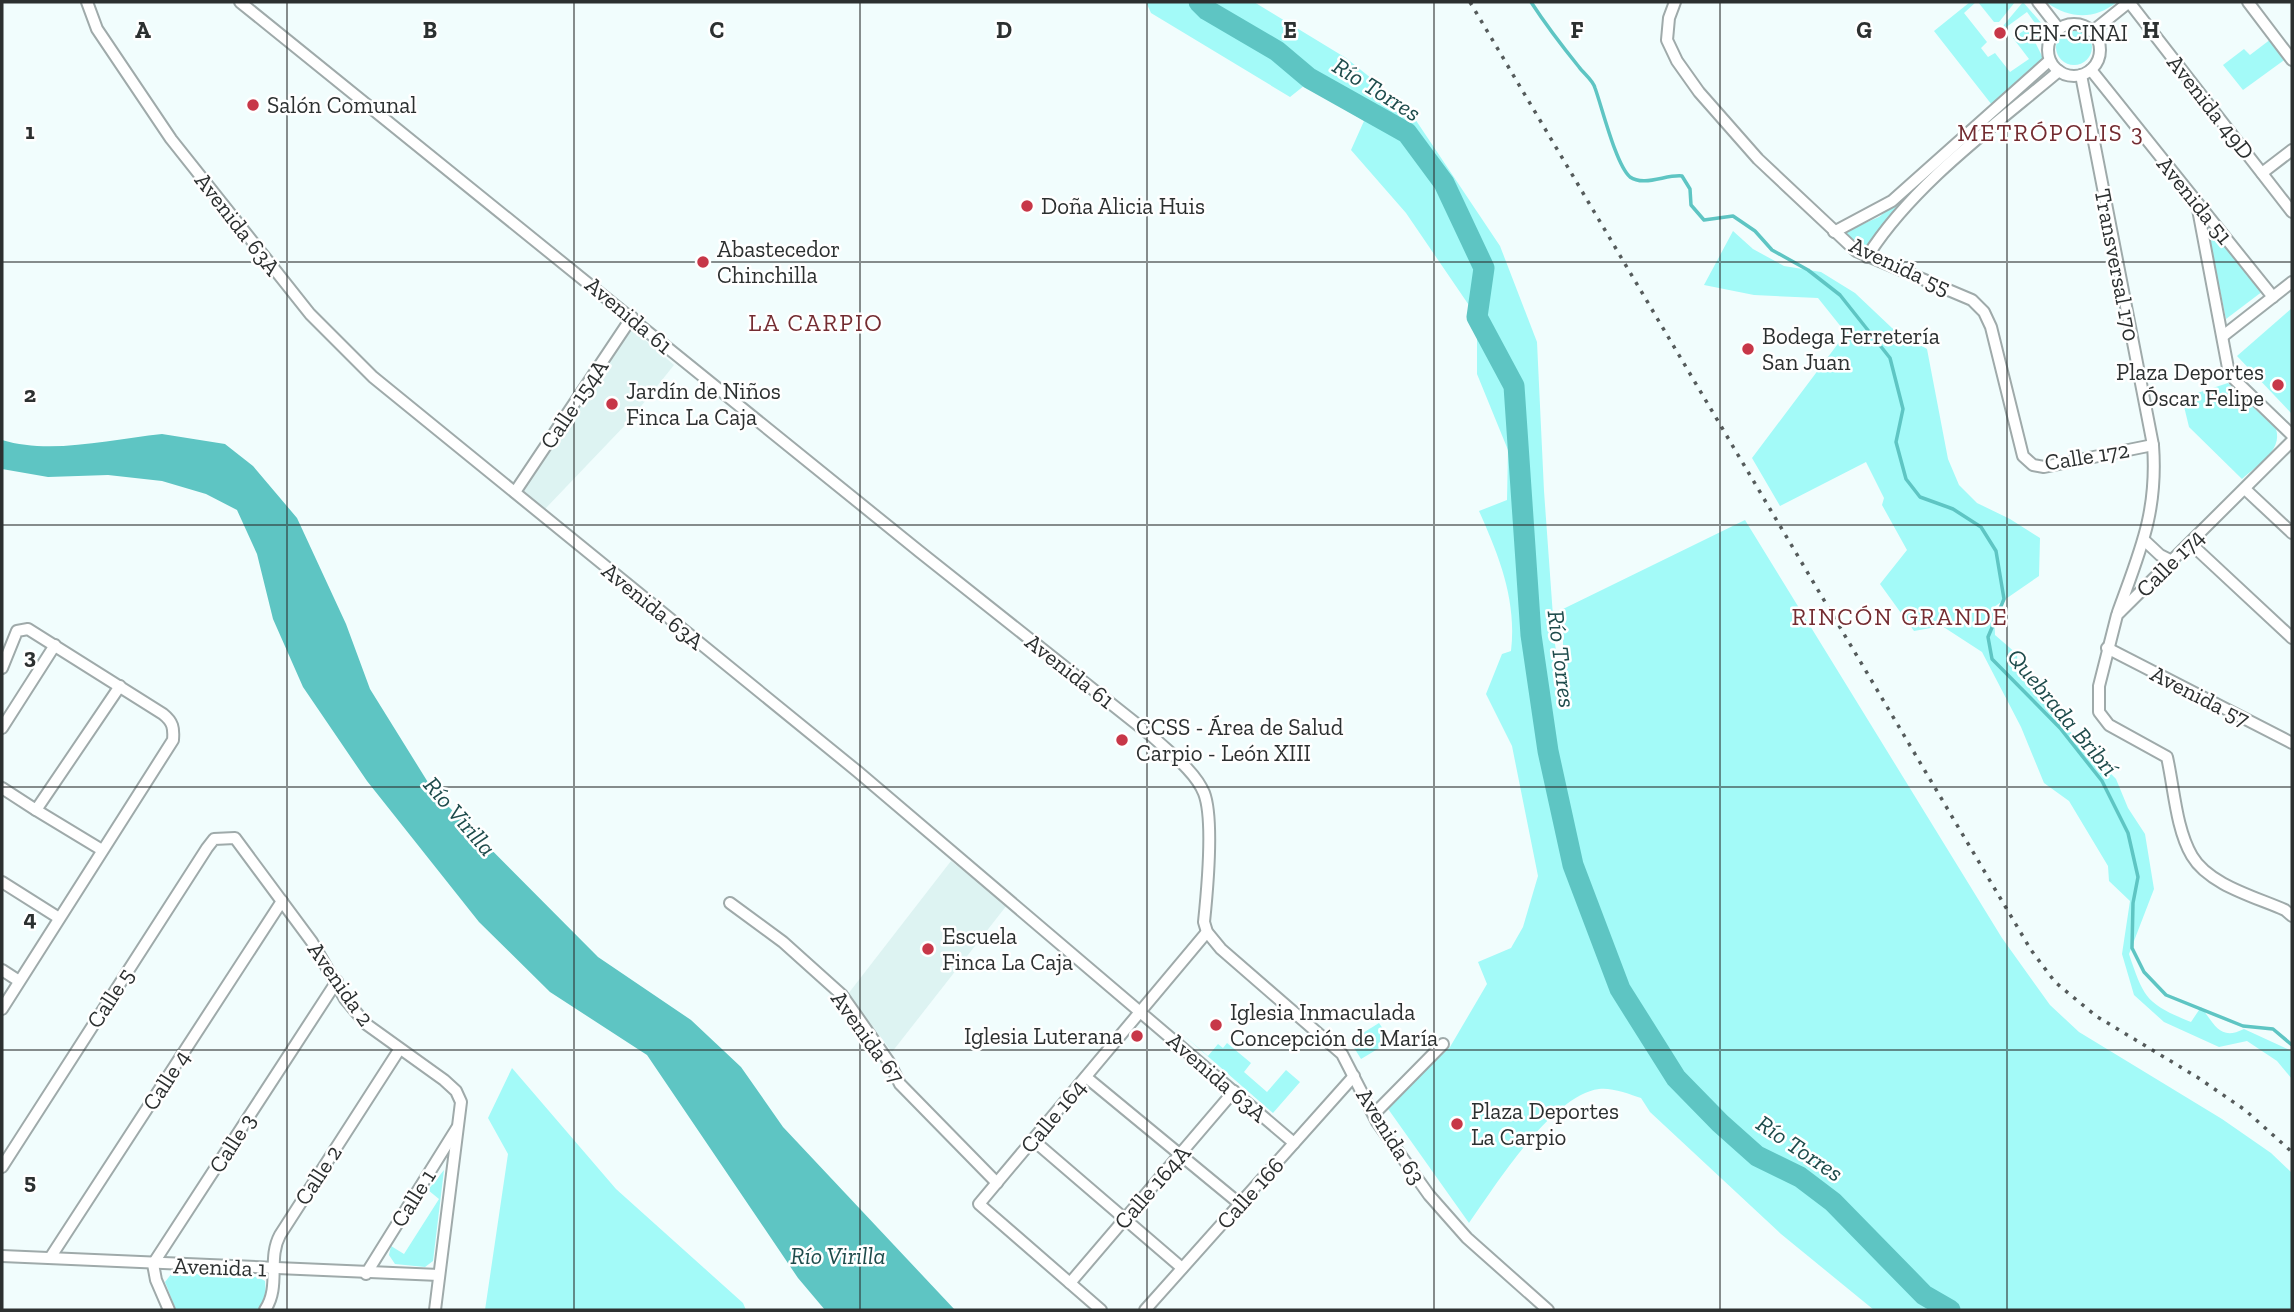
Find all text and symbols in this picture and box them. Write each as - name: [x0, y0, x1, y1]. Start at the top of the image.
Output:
- text: A: [135, 16, 151, 44]
- text: B: [423, 16, 437, 44]
- text: C: [710, 16, 724, 44]
- text: D: [996, 16, 1012, 44]
- text: E: [1283, 16, 1297, 44]
- text: F: [1570, 16, 1584, 44]
- text: G: [1856, 16, 1872, 44]
- text: H: [2142, 16, 2160, 44]
- place label: CEN-CINAI: [2014, 19, 2128, 47]
- marker: CEN-CINAI: [1992, 25, 2008, 41]
- street label: Avenida 49D: [2161, 49, 2261, 165]
- water label: Río Torres: [1328, 51, 1426, 127]
- place label: Salón Comunal: [267, 91, 417, 119]
- marker: Salón Comunal: [245, 97, 261, 113]
- text: 1: [25, 117, 35, 145]
- district label: METRÓPOLIS 3: [1957, 118, 2145, 147]
- street label: Avenida 51: [2151, 150, 2239, 250]
- street label: Avenida 63A: [189, 167, 288, 282]
- street label: Transversal 170: [2088, 186, 2146, 344]
- place label: Doña Alicia Huis: [1041, 192, 1205, 220]
- marker: Doña Alicia Huis: [1019, 198, 1035, 214]
- street label: Avenida 55: [1845, 230, 1955, 302]
- place label: Abastecedor Chinchilla: [717, 235, 840, 289]
- marker: Abastecedor Chinchilla: [695, 254, 711, 270]
- street label: Avenida 61: [580, 270, 679, 360]
- district label: LA CARPIO: [748, 308, 884, 337]
- place label: Bodega Ferretería San Juan: [1762, 322, 1940, 376]
- marker: Bodega Ferretería San Juan: [1740, 341, 1756, 357]
- street label: Calle 154A: [534, 353, 615, 454]
- place label: Plaza Deportes Óscar Felipe: [2116, 358, 2264, 412]
- place label: Jardín de Niños Finca La Caja: [626, 377, 781, 431]
- marker: Plaza Deportes Óscar Felipe: [2270, 377, 2286, 393]
- text: 2: [24, 380, 36, 408]
- marker: Jardín de Niños Finca La Caja: [604, 396, 620, 412]
- street label: Calle 172: [2043, 435, 2131, 477]
- street label: Calle 174: [2130, 523, 2210, 603]
- street label: Avenida 63A: [596, 556, 710, 656]
- district label: RINCÓN GRANDE: [1791, 602, 2009, 631]
- water label: Río Torres: [1542, 608, 1582, 710]
- street label: Avenida 61: [1020, 627, 1120, 715]
- text: 3: [24, 642, 36, 670]
- water label: Quebrada Bribrí: [2001, 643, 2126, 783]
- street label: Avenida 57: [2146, 659, 2254, 733]
- place label: CCSS - Área de Salud Carpio - León XIII: [1136, 713, 1344, 767]
- marker: CCSS - Área de Salud Carpio - León XIII: [1114, 732, 1130, 748]
- water label: Río Virilla: [418, 771, 502, 861]
- text: 4: [23, 904, 37, 932]
- place label: Escuela Finca La Caja: [942, 922, 1073, 976]
- street label: Avenida 2: [302, 936, 380, 1032]
- marker: Escuela Finca La Caja: [920, 941, 936, 957]
- street label: Calle 5: [80, 963, 140, 1033]
- street label: Avenida 67: [825, 985, 911, 1089]
- place label: Iglesia Inmaculada Concepción de María: [1230, 998, 1438, 1052]
- marker: Iglesia Inmaculada Concepción de María: [1208, 1017, 1224, 1033]
- place label: Iglesia Luterana: [964, 1022, 1123, 1050]
- street label: Avenida 63A: [1161, 1026, 1273, 1129]
- marker: Iglesia Luterana: [1129, 1028, 1145, 1044]
- street label: Calle 4: [136, 1044, 196, 1116]
- street label: Calle 164: [1014, 1073, 1092, 1159]
- street label: Avenida 63: [1351, 1083, 1431, 1189]
- place label: Plaza Deportes La Carpio: [1471, 1097, 1619, 1151]
- street label: Calle 3: [202, 1108, 262, 1178]
- water label: Río Torres: [1751, 1109, 1849, 1187]
- marker: Plaza Deportes La Carpio: [1449, 1116, 1465, 1132]
- street label: Calle 164A: [1108, 1138, 1197, 1235]
- street label: Calle 2: [288, 1140, 348, 1210]
- street label: Calle 166: [1210, 1151, 1290, 1235]
- street label: Calle 1: [384, 1164, 442, 1232]
- text: 5: [24, 1167, 36, 1195]
- water label: Río Virilla: [790, 1241, 886, 1270]
- street label: Avenida 1: [173, 1251, 267, 1283]

